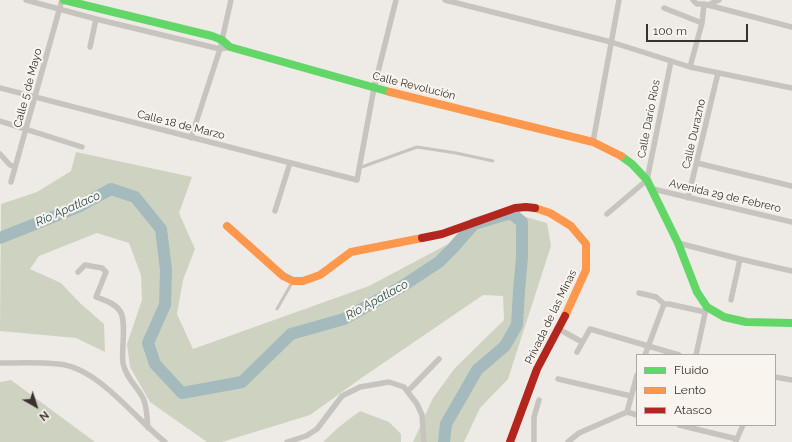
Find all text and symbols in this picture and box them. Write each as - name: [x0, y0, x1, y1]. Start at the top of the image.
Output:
- scale bar: [648, 16, 750, 42]
- text: 100 m: [653, 24, 687, 38]
- street label: Calle 5 de Mayo: [11, 47, 45, 129]
- street label: Calle Revolución: [371, 69, 457, 103]
- street label: Calle Darío Ríos: [635, 79, 663, 159]
- street label: Calle Durazno: [680, 98, 708, 170]
- street label: Calle 18 de Marzo: [136, 108, 226, 142]
- street label: Avenida 29 de Febrero: [668, 177, 782, 215]
- water label: Rio Apatlaco: [33, 188, 103, 230]
- street label: Privada de las Minas: [522, 268, 580, 366]
- water label: Rio Apatlaco: [343, 277, 411, 323]
- legend: [636, 354, 776, 426]
- text: Fluido: [674, 363, 709, 377]
- text: Lento: [674, 383, 706, 397]
- north arrow: [16, 386, 56, 426]
- text: Atasco: [674, 403, 712, 417]
- text: N: [37, 408, 51, 423]

